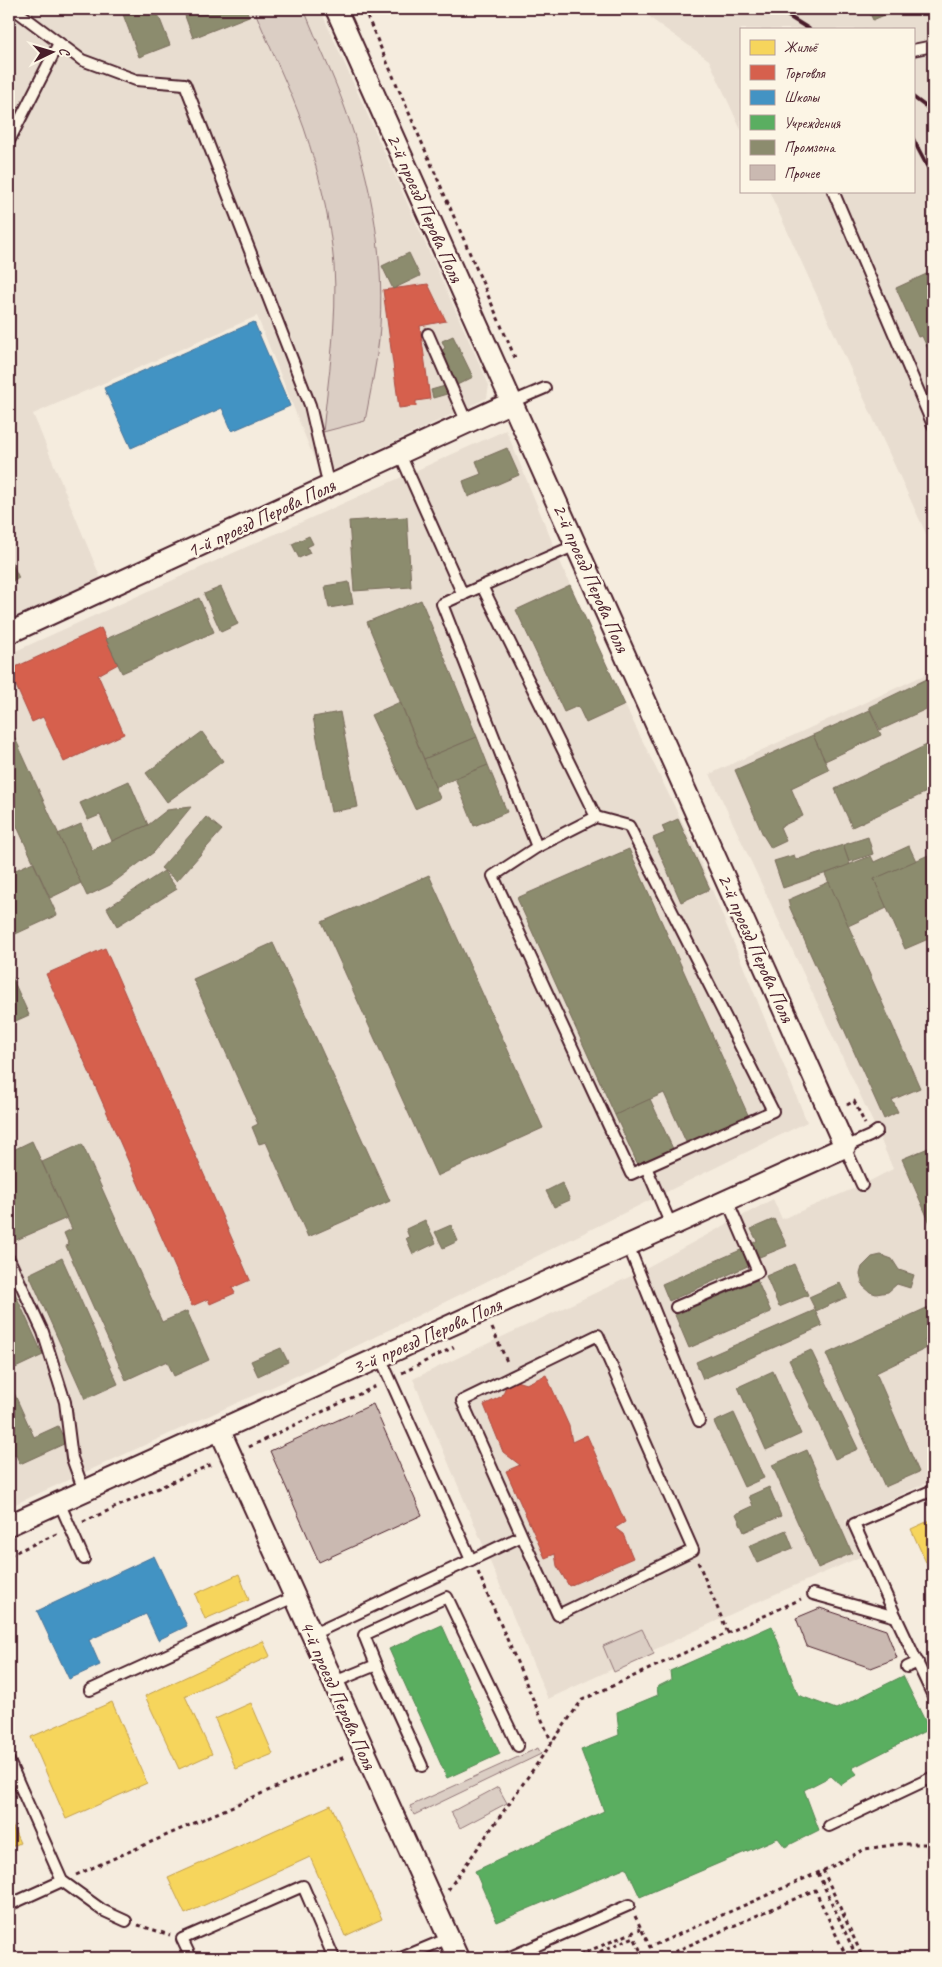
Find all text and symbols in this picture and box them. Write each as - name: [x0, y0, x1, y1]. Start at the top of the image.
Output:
- north arrow: [28, 28, 78, 78]
- legend: [740, 28, 914, 192]
- text: Жильё: [784, 38, 819, 57]
- text: С: [56, 47, 73, 57]
- text: Торговля: [784, 64, 827, 83]
- text: Школы: [784, 88, 820, 107]
- text: Учреждения: [784, 114, 841, 133]
- street label: 2-й проезд Перова Поля: [381, 130, 469, 287]
- text: Промзона: [784, 138, 836, 157]
- text: Прочее: [784, 164, 820, 183]
- street label: 1-й проезд Перова Поля: [183, 472, 340, 563]
- street label: 2-й проезд Перова Поля: [547, 500, 635, 657]
- street label: 2-й проезд Перова Поля: [712, 870, 800, 1027]
- street label: 3-й проезд Перова Поля: [349, 1292, 506, 1380]
- street label: 4-й проезд Перова Поля: [294, 1617, 382, 1774]

